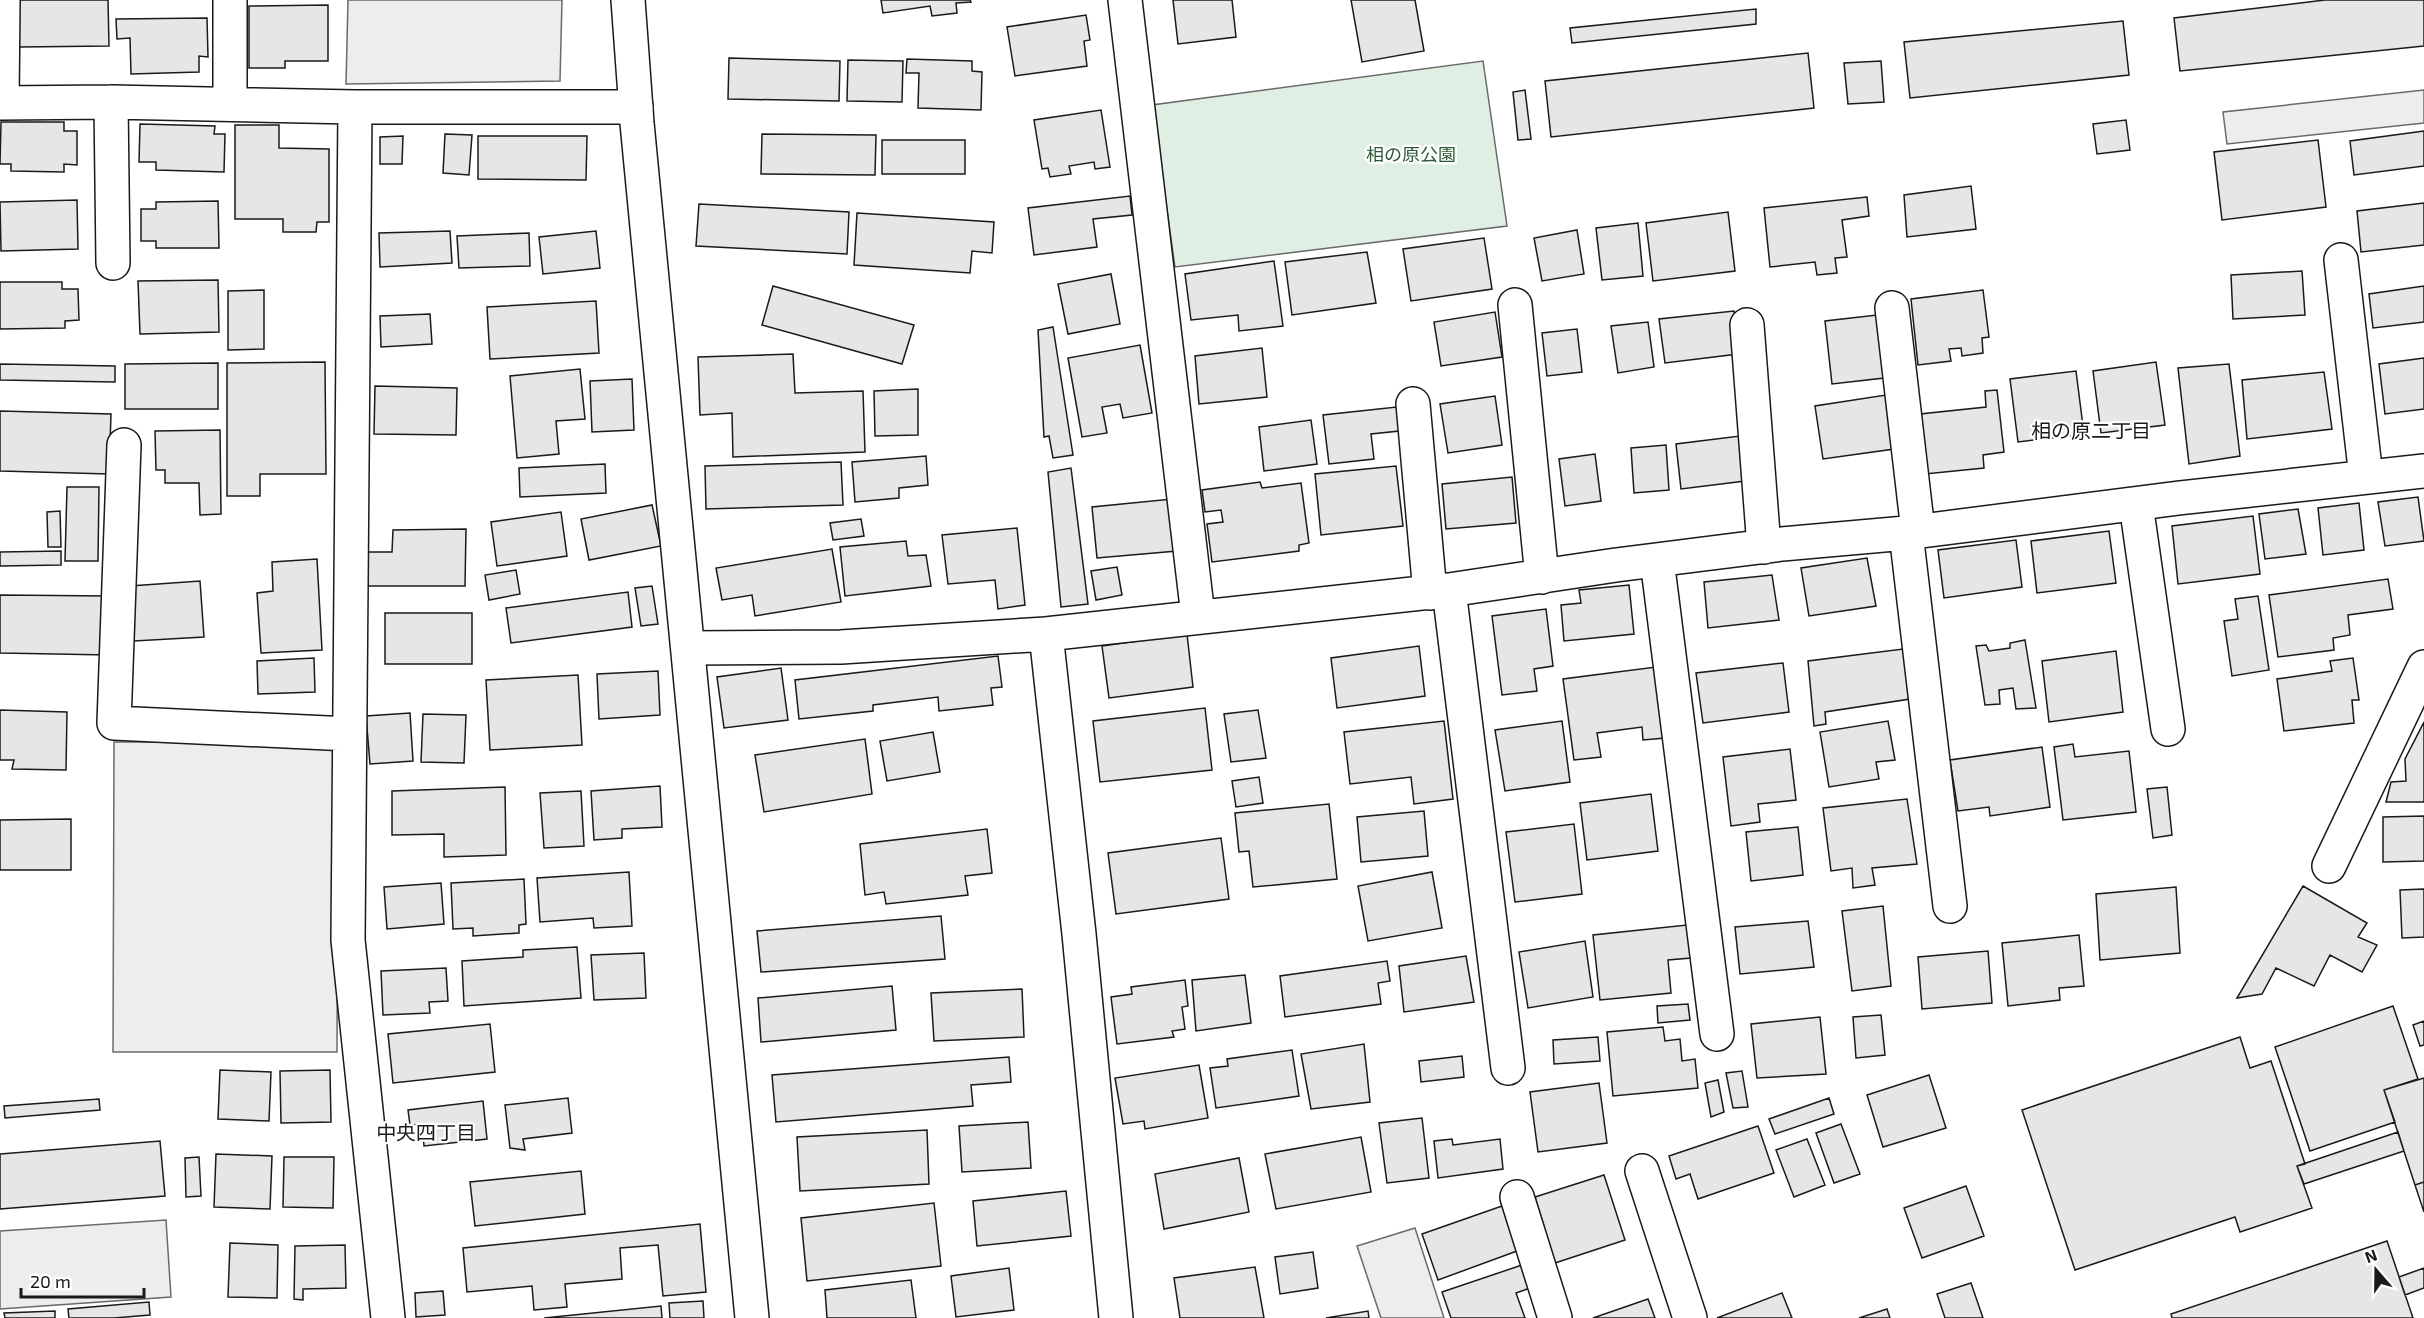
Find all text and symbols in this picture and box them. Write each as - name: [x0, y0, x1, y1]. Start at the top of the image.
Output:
- park label: 相の原公園: [1366, 143, 1456, 165]
- district label: 相の原二丁目: [2031, 418, 2151, 442]
- district label: 中央四丁目: [376, 1120, 476, 1144]
- north arrow: [2346, 1240, 2406, 1300]
- text: N: [2362, 1245, 2379, 1266]
- scale bar: [21, 1261, 144, 1299]
- text: 20 m: [30, 1270, 71, 1292]

